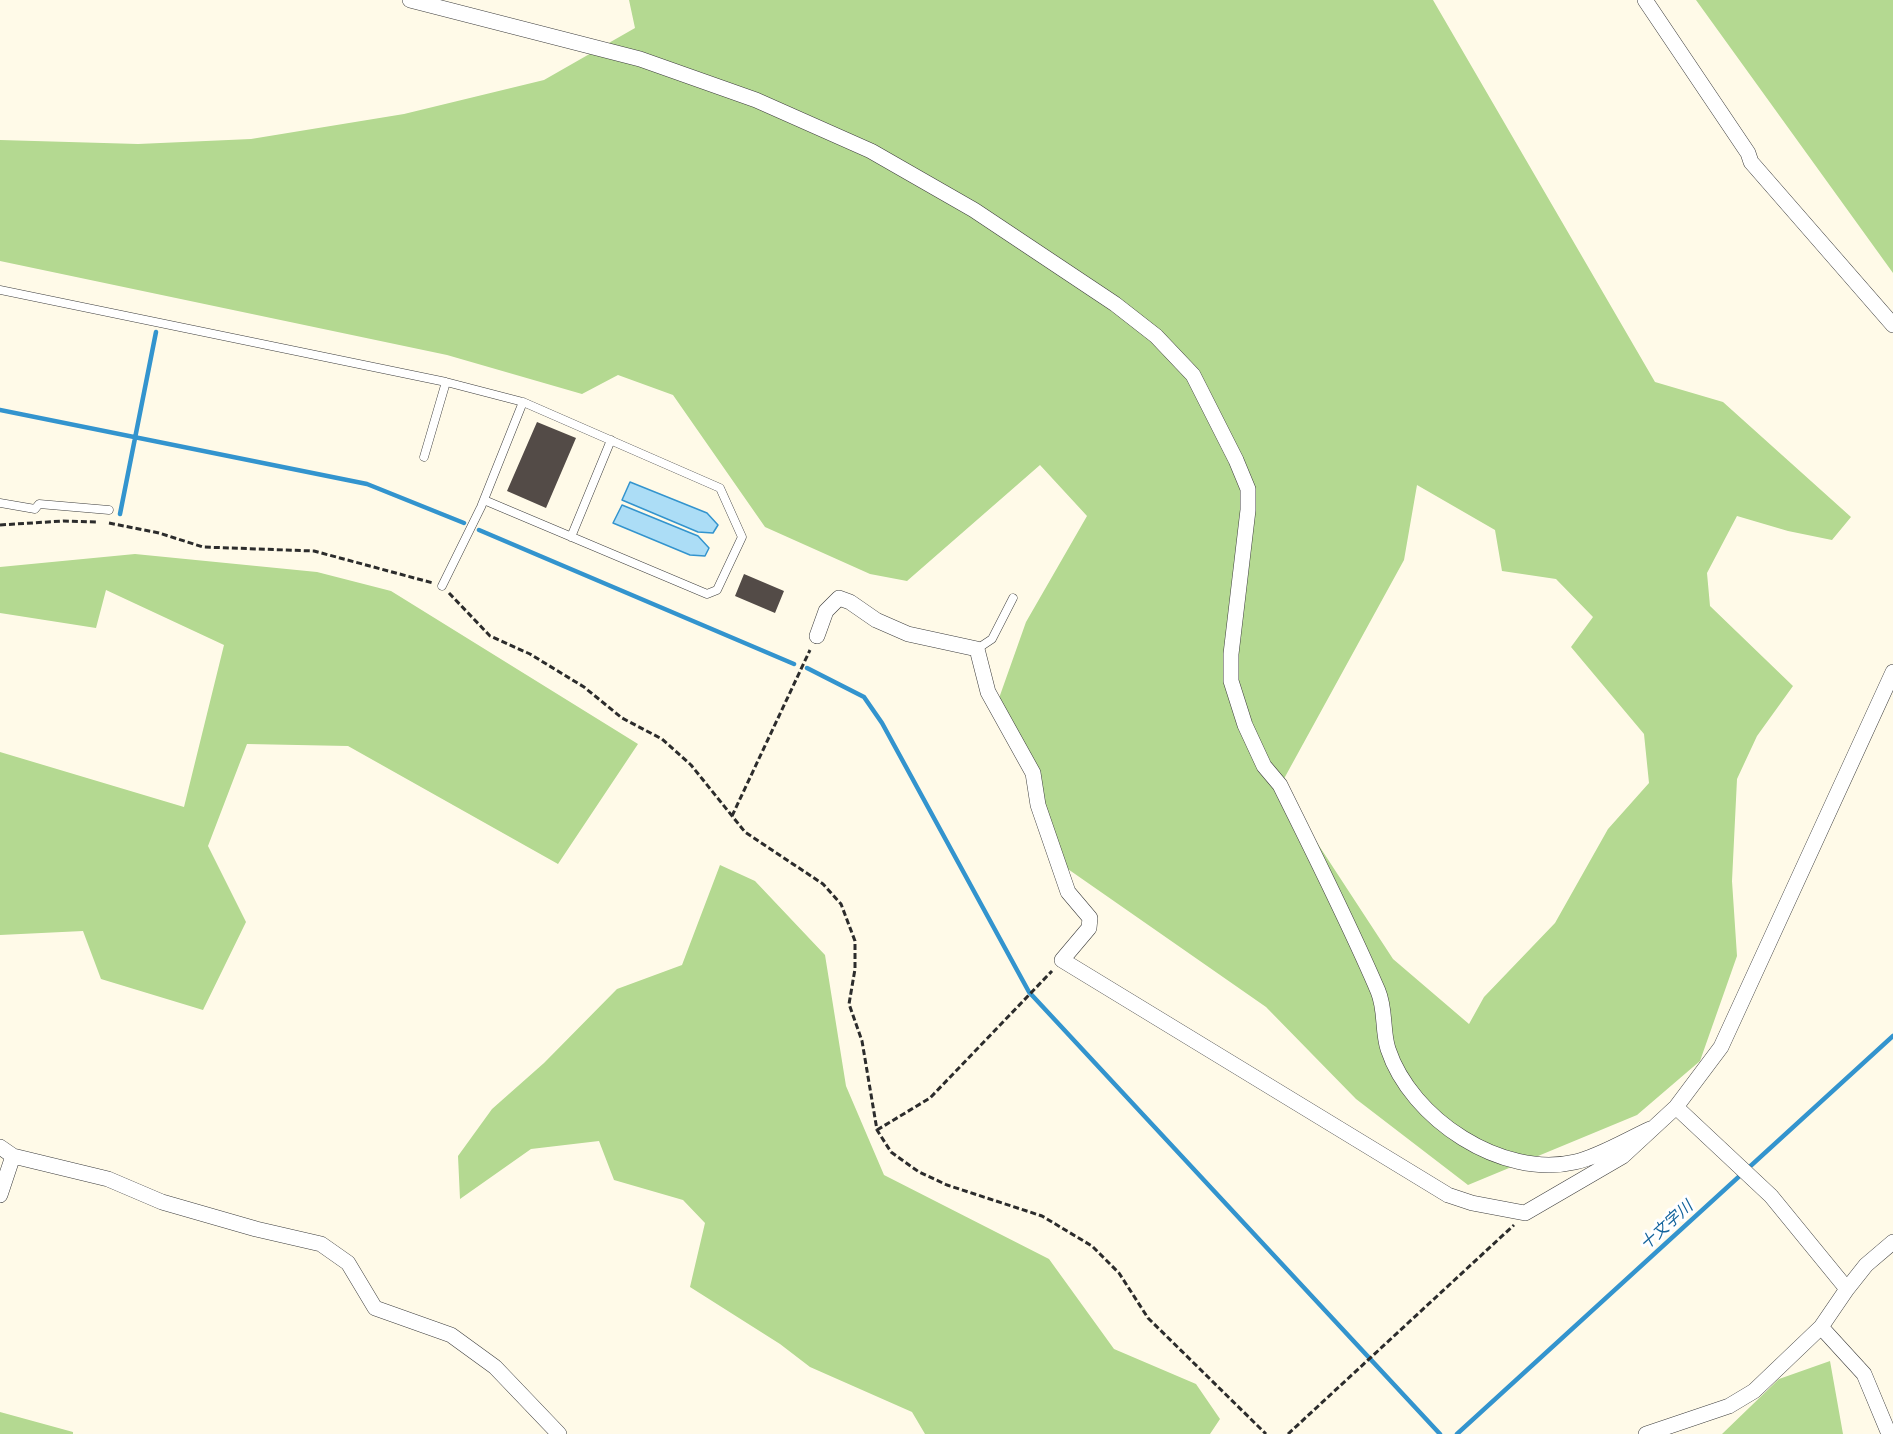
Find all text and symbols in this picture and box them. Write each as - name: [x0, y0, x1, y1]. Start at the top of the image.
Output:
- water label: 十文字川: [1637, 1197, 1697, 1255]

